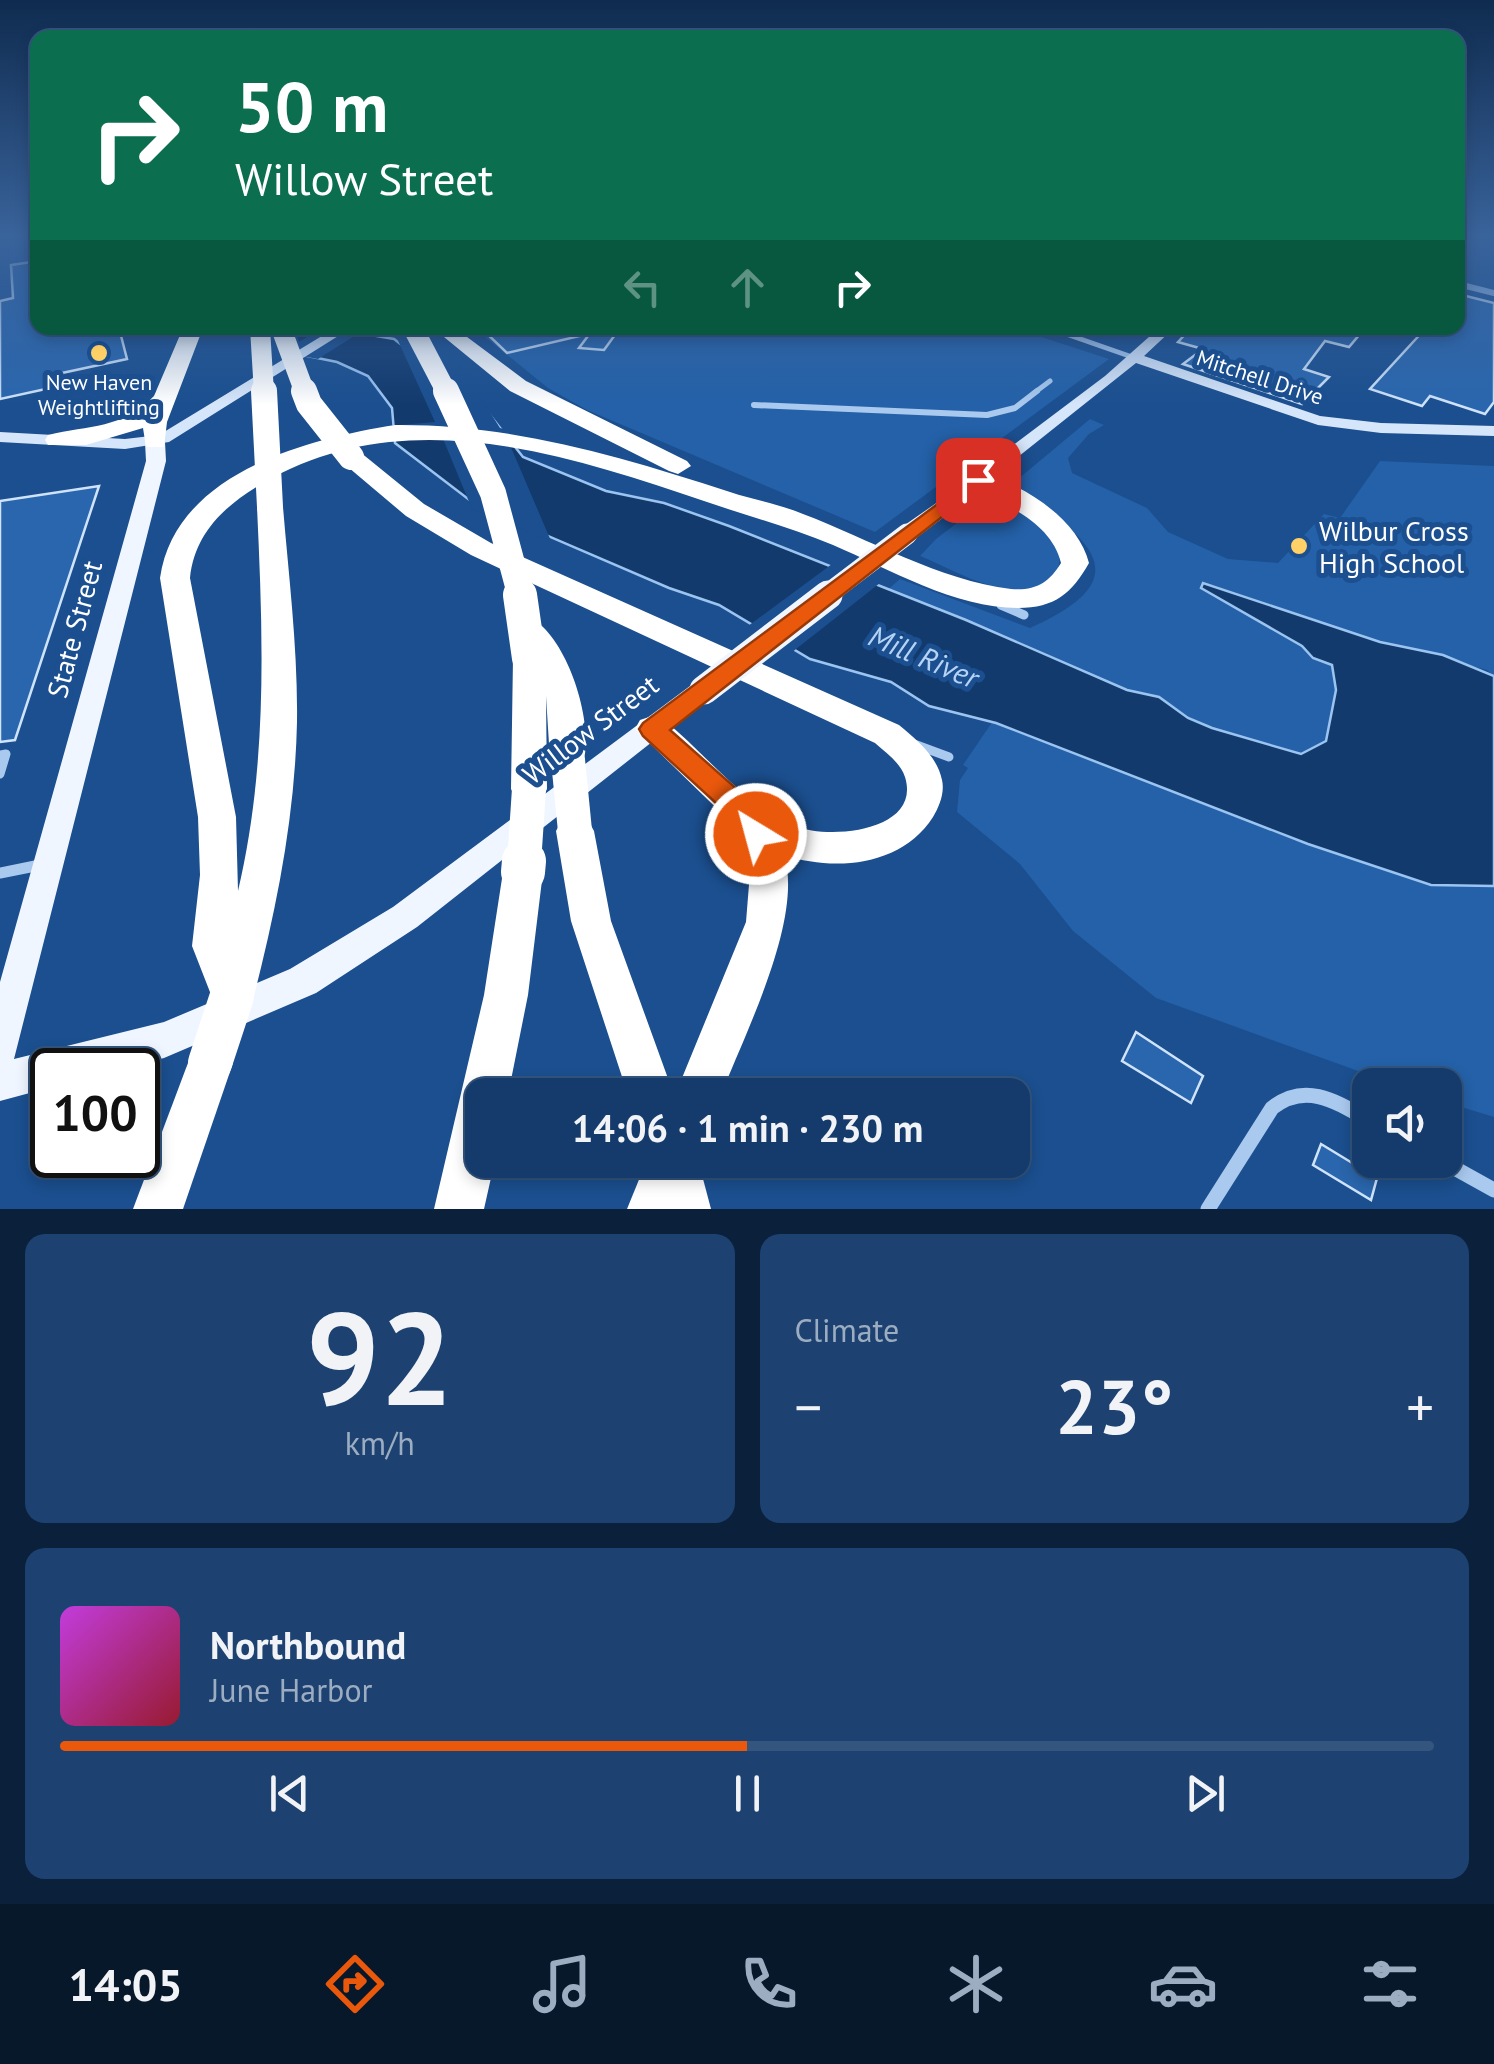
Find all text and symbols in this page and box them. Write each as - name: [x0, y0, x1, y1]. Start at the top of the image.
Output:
- text: 50 m: [235, 61, 388, 151]
- icon: right: [70, 70, 200, 200]
- text: Willow Street: [235, 149, 493, 207]
- icon: left: [615, 260, 670, 315]
- icon: ahead: [720, 260, 775, 315]
- icon: right: [825, 260, 880, 315]
- marker: New Haven Weightlifting: [88, 342, 110, 364]
- street label: Mitchell Drive: [1193, 343, 1327, 411]
- place label: New Haven Weightlifting: [38, 368, 160, 421]
- pin: [936, 438, 1021, 523]
- icon: arrive: [951, 453, 1006, 508]
- place label: Wilbur Cross High School: [1319, 512, 1469, 581]
- marker: Wilbur Cross High School: [1288, 535, 1310, 557]
- street label: State Street: [38, 556, 110, 702]
- water label: Mill River: [863, 615, 987, 697]
- street label: Willow Street: [515, 666, 666, 792]
- position arrow: [704, 782, 808, 886]
- speed limit sign: 100: [30, 1048, 160, 1178]
- map controls: [1352, 1068, 1462, 1178]
- button: sound: [1352, 1068, 1462, 1178]
- text: 14:06 · 1 min · 230 m: [572, 1103, 923, 1152]
- text: 92: [306, 1273, 453, 1441]
- text: Climate: [795, 1309, 899, 1351]
- text: 23°: [1055, 1358, 1173, 1455]
- text: −: [795, 1371, 822, 1442]
- text: +: [1406, 1371, 1434, 1442]
- text: km/h: [345, 1422, 415, 1464]
- text: Northbound: [210, 1620, 406, 1669]
- text: June Harbor: [210, 1669, 372, 1711]
- icon: previous: [262, 1766, 317, 1821]
- icon: pause: [720, 1766, 775, 1821]
- icon: next: [1178, 1766, 1233, 1821]
- icon: directions: [320, 1949, 390, 2019]
- icon: music: [527, 1949, 597, 2019]
- icon: phone: [734, 1949, 804, 2019]
- icon: climate: [941, 1949, 1011, 2019]
- icon: car: [1148, 1949, 1218, 2019]
- icon: filters: [1355, 1949, 1425, 2019]
- text: 14:05: [69, 1955, 183, 2013]

